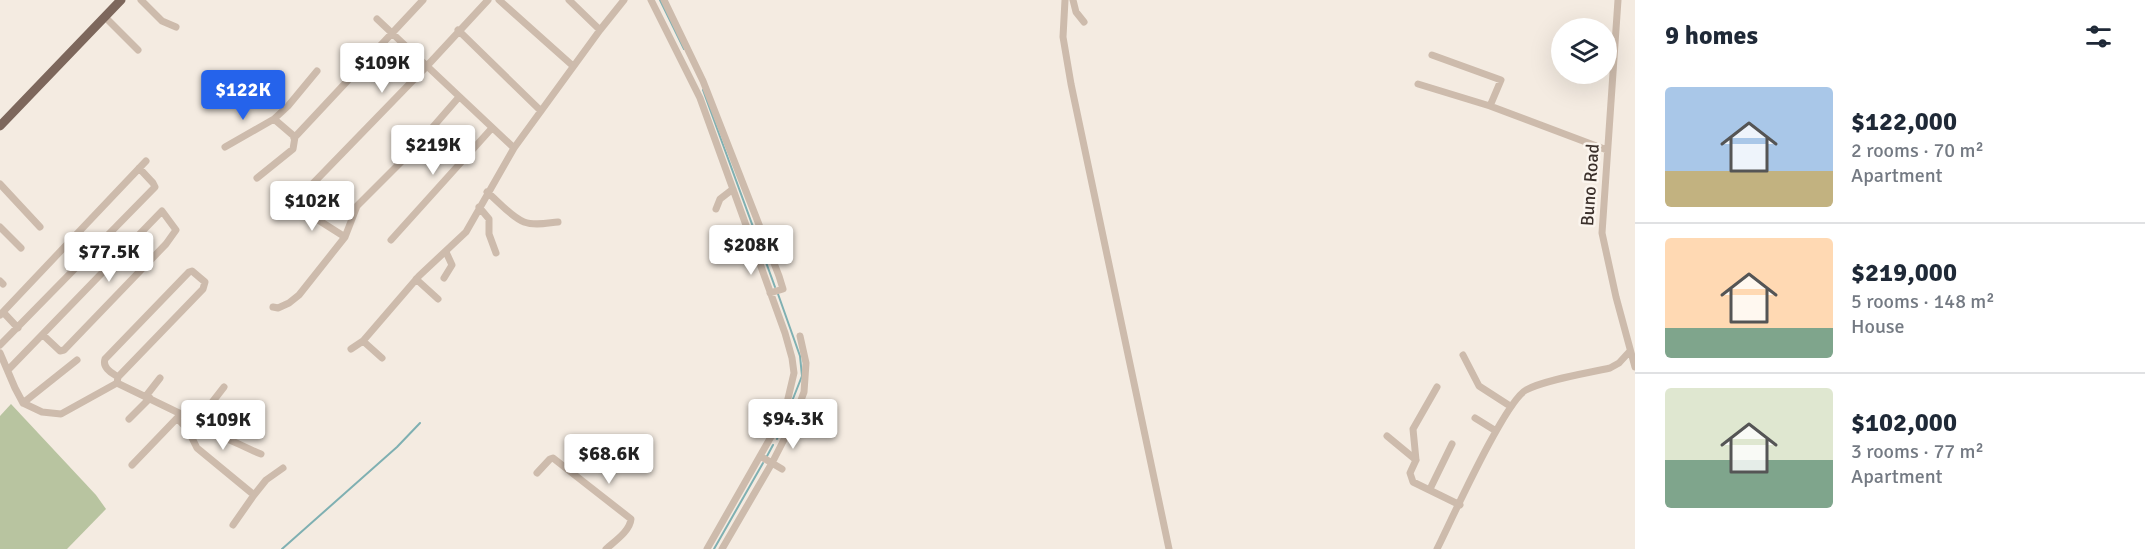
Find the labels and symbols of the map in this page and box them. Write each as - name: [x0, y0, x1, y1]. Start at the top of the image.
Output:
- pin: $109K: [340, 43, 424, 94]
- pin: $122K: [201, 70, 285, 121]
- pin: $219K: [391, 125, 475, 176]
- street label: Buno Road: [1576, 143, 1604, 227]
- pin: $102K: [270, 181, 354, 232]
- pin: $208K: [709, 225, 793, 276]
- pin: $77.5K: [60, 232, 158, 283]
- pin: $94.3K: [744, 399, 842, 450]
- pin: $109K: [181, 400, 265, 451]
- pin: $68.6K: [560, 434, 658, 485]

